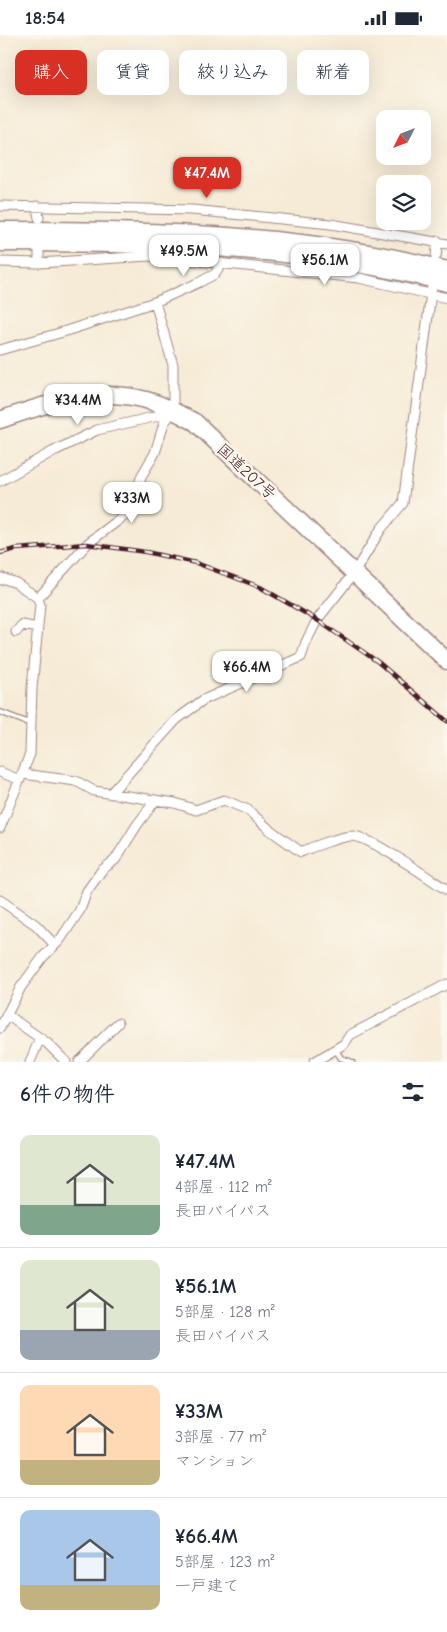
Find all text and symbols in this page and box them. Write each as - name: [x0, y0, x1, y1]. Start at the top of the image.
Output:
- text: 18:54: [25, 7, 65, 29]
- chip: 購入: [15, 50, 87, 95]
- chip: 賃貸: [97, 50, 169, 95]
- chip: 絞り込み: [179, 50, 287, 95]
- chip: 新着: [297, 50, 369, 95]
- north arrow: [376, 110, 431, 165]
- map controls: [376, 110, 431, 230]
- pin: ¥47.4M: [166, 156, 248, 199]
- text: ¥47.4M: [184, 164, 230, 182]
- button: layers: [376, 175, 431, 230]
- pin: ¥49.5M: [143, 235, 225, 277]
- text: ¥49.5M: [160, 242, 208, 260]
- pin: ¥56.1M: [284, 243, 366, 286]
- text: ¥56.1M: [302, 251, 348, 269]
- pin: ¥34.4M: [37, 383, 119, 426]
- text: ¥34.4M: [55, 391, 101, 409]
- street label: 国道207号: [213, 440, 279, 503]
- pin: ¥33M: [102, 481, 162, 524]
- text: ¥33M: [114, 489, 150, 507]
- pin: ¥66.4M: [206, 651, 288, 693]
- text: ¥66.4M: [223, 658, 271, 676]
- icon: filters: [399, 1078, 427, 1106]
- text: 6件の物件: [20, 1082, 115, 1106]
- text: ¥47.4M: [175, 1149, 235, 1173]
- icon: home: [60, 1155, 120, 1215]
- text: 4部屋 · 112 m²: [175, 1178, 272, 1196]
- text: 長田バイパス: [175, 1202, 271, 1220]
- text: ¥56.1M: [175, 1274, 236, 1298]
- icon: home: [60, 1280, 120, 1340]
- text: 5部屋 · 128 m²: [175, 1303, 275, 1321]
- text: 長田バイパス: [175, 1327, 271, 1345]
- text: ¥33M: [175, 1399, 223, 1423]
- icon: home: [60, 1405, 120, 1465]
- text: 3部屋 · 77 m²: [175, 1428, 266, 1446]
- text: マンション: [175, 1452, 254, 1470]
- text: ¥66.4M: [175, 1524, 238, 1548]
- icon: home: [60, 1530, 120, 1590]
- text: 5部屋 · 123 m²: [175, 1553, 275, 1571]
- text: 一戸建て: [175, 1577, 239, 1595]

